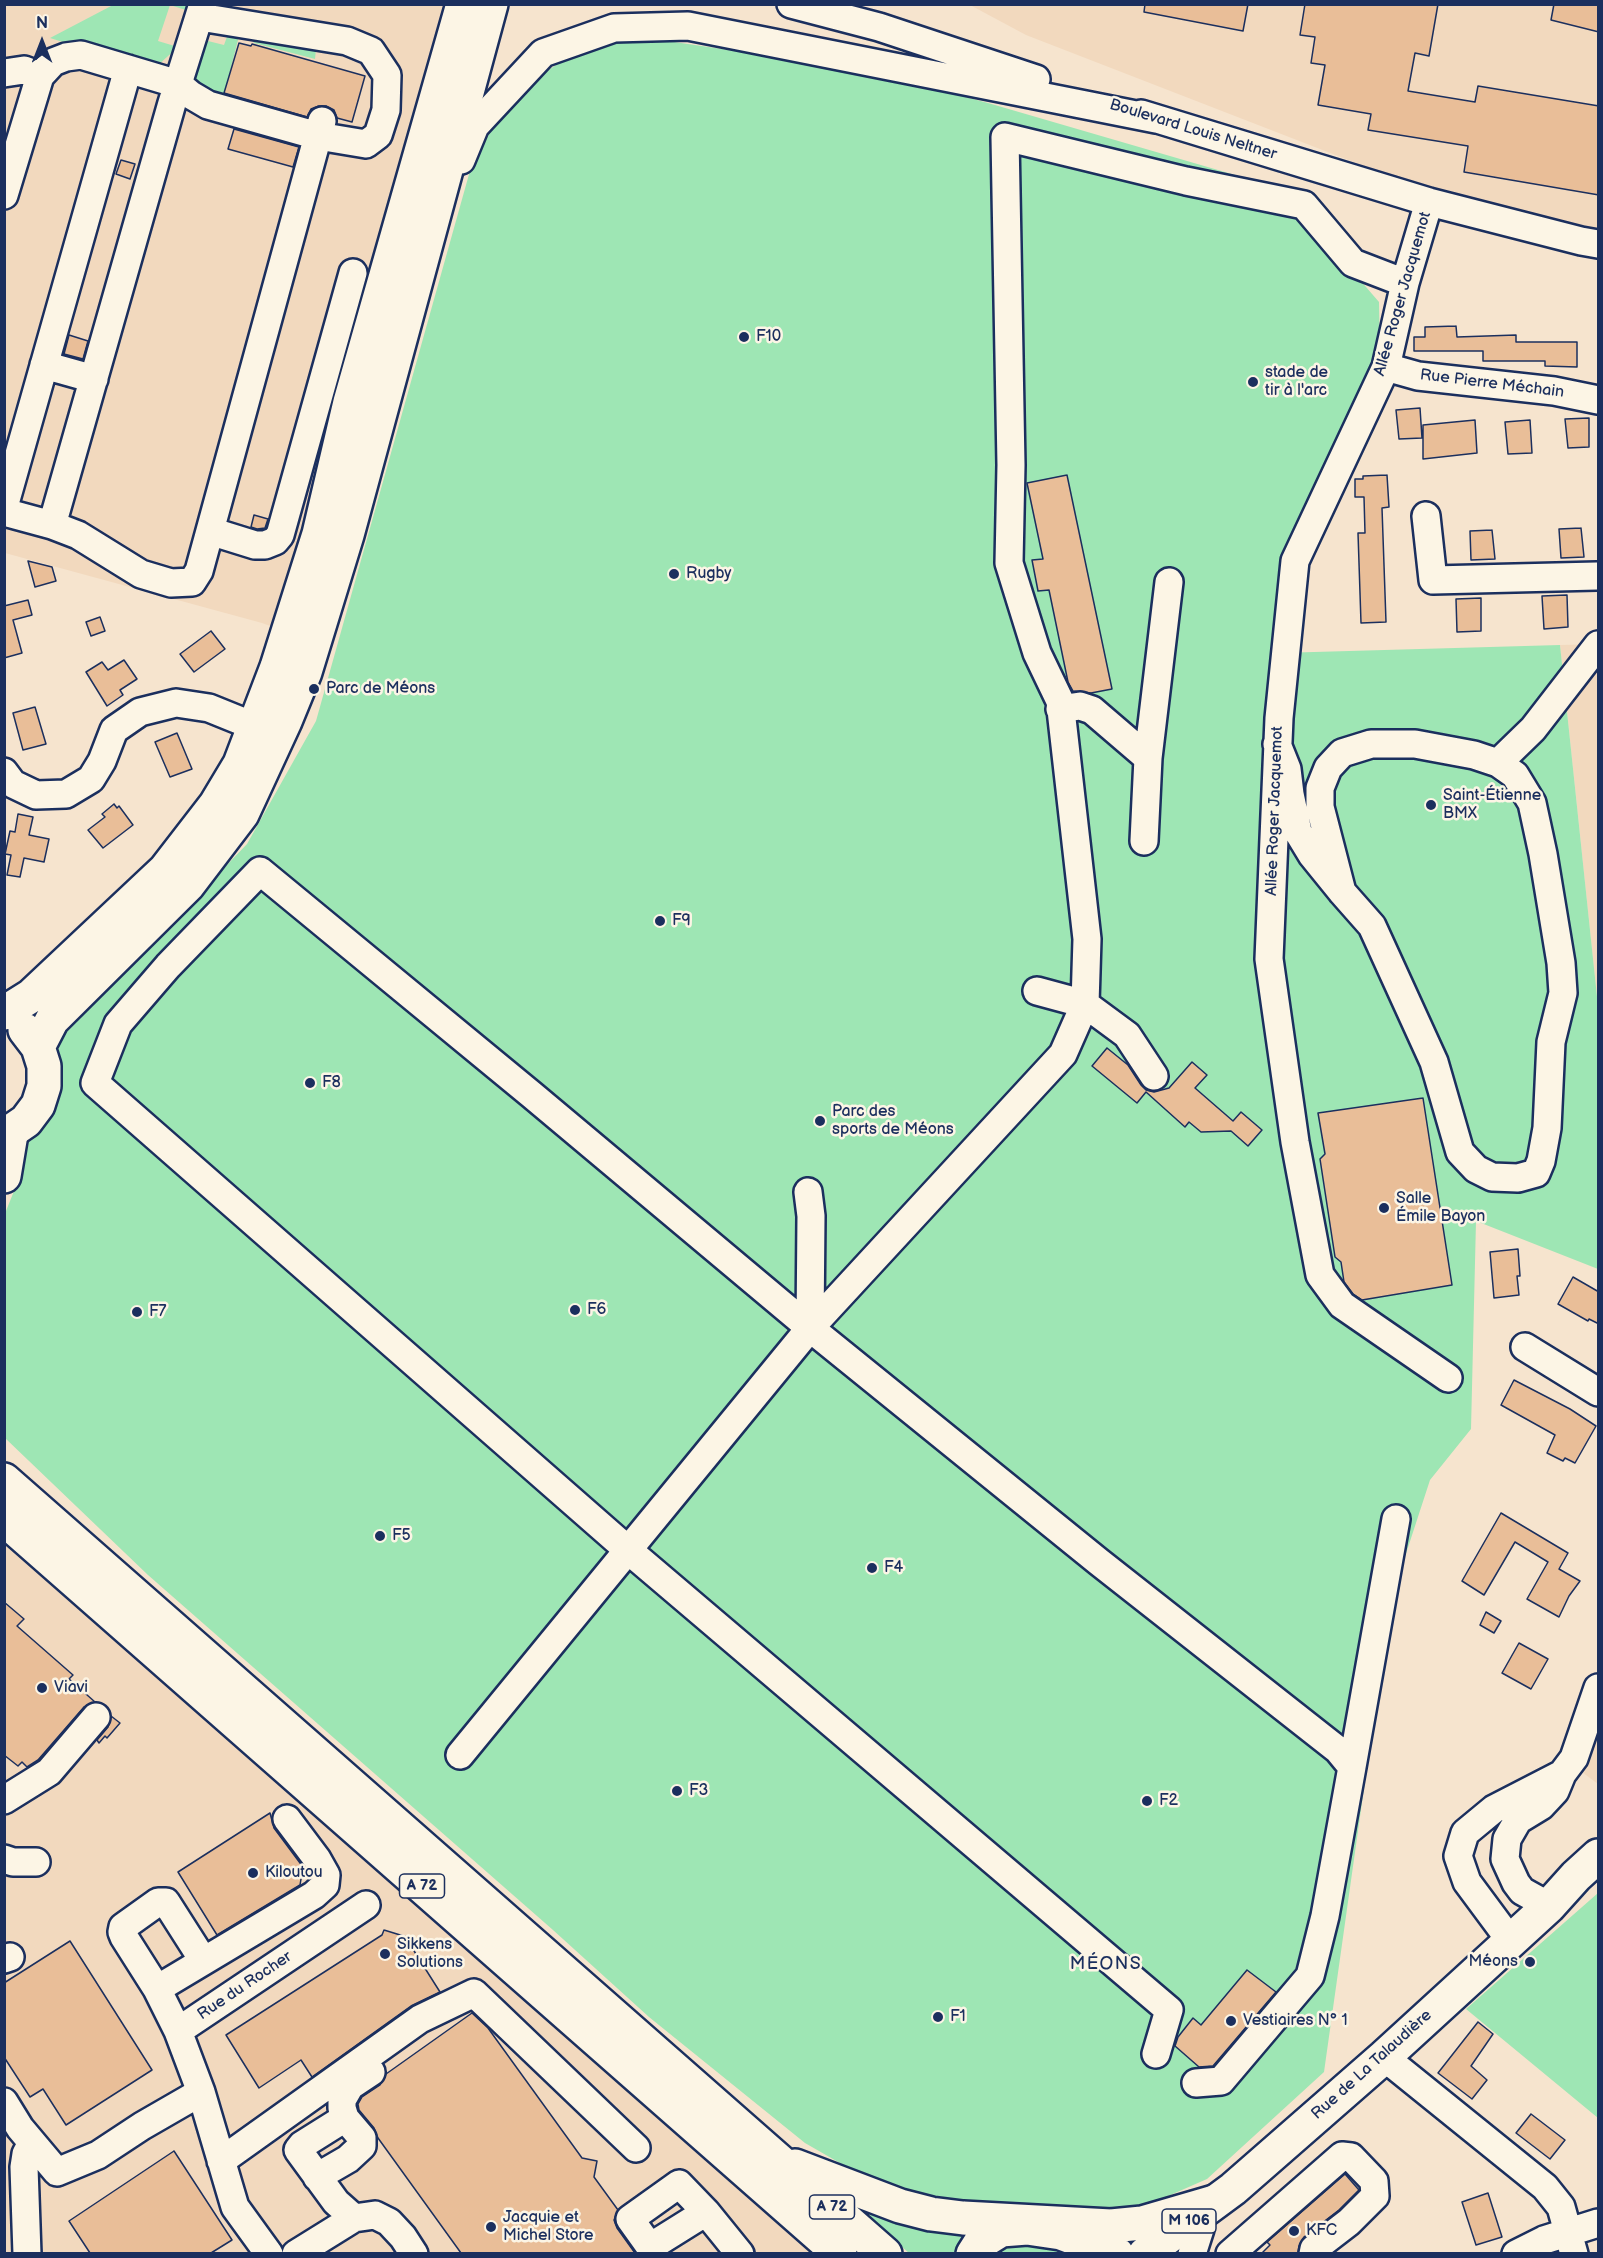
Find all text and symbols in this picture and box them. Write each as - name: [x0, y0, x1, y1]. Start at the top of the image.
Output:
- north arrow: [12, 12, 72, 72]
- text: N: [36, 14, 48, 33]
- street label: Boulevard Louis Neltner: [1107, 95, 1279, 165]
- street label: Allée Roger Jacquemot: [1370, 210, 1436, 378]
- place label: F10: [756, 327, 781, 347]
- marker: F10: [737, 330, 751, 344]
- place label: stade de tir à l'arc: [1265, 363, 1328, 401]
- street label: Rue Pierre Méchain: [1419, 366, 1565, 402]
- marker: stade de tir à l'arc: [1246, 375, 1260, 389]
- place label: Rugby: [686, 564, 732, 584]
- marker: Rugby: [667, 567, 681, 581]
- place label: Parc de Méons: [326, 679, 435, 699]
- marker: Parc de Méons: [307, 682, 321, 696]
- street label: Allée Roger Jacquemot: [1262, 726, 1288, 896]
- place label: Saint-Étienne BMX: [1443, 786, 1541, 824]
- marker: Saint-Étienne BMX: [1424, 798, 1438, 812]
- place label: F9: [672, 911, 691, 931]
- marker: F9: [653, 914, 667, 928]
- place label: F8: [322, 1073, 341, 1093]
- marker: F8: [303, 1076, 317, 1090]
- place label: Parc des sports de Méons: [832, 1102, 954, 1140]
- marker: Parc des sports de Méons: [813, 1114, 827, 1128]
- place label: Salle Émile Bayon: [1396, 1189, 1485, 1227]
- marker: Salle Émile Bayon: [1377, 1201, 1391, 1215]
- place label: F6: [587, 1300, 606, 1320]
- place label: F7: [149, 1302, 166, 1322]
- marker: F6: [568, 1303, 582, 1317]
- marker: F7: [130, 1305, 144, 1319]
- place label: F5: [392, 1526, 411, 1546]
- marker: F5: [373, 1529, 387, 1543]
- place label: F4: [884, 1558, 903, 1578]
- marker: F4: [865, 1561, 879, 1575]
- place label: Viavi: [54, 1678, 88, 1698]
- marker: Viavi: [35, 1681, 49, 1695]
- place label: F3: [689, 1781, 708, 1801]
- marker: F3: [670, 1784, 684, 1798]
- place label: F2: [1159, 1791, 1178, 1811]
- marker: F2: [1140, 1794, 1154, 1808]
- place label: Kiloutou: [265, 1863, 323, 1883]
- marker: Kiloutou: [246, 1866, 260, 1880]
- road number: A 72: [400, 1874, 444, 1898]
- place label: Sikkens Solutions: [397, 1935, 463, 1973]
- street label: Rue du Rocher: [194, 1947, 296, 2025]
- marker: Sikkens Solutions: [378, 1947, 392, 1961]
- place label: Méons: [1469, 1952, 1518, 1972]
- district label: MÉONS: [1070, 1953, 1142, 1975]
- marker: Méons: [1523, 1955, 1537, 1969]
- street label: Rue de La Talaudière: [1308, 2006, 1436, 2124]
- place label: F1: [950, 2007, 966, 2027]
- marker: F1: [931, 2010, 945, 2024]
- place label: Vestiaires N° 1: [1243, 2011, 1348, 2031]
- marker: Vestiaires N° 1: [1224, 2014, 1238, 2028]
- road number: A 72: [810, 2195, 854, 2219]
- place label: Jacquie et Michel Store: [503, 2208, 593, 2246]
- road number: M 106: [1162, 2209, 1216, 2233]
- marker: Jacquie et Michel Store: [484, 2220, 498, 2234]
- place label: KFC: [1306, 2221, 1337, 2241]
- marker: KFC: [1287, 2224, 1301, 2238]

